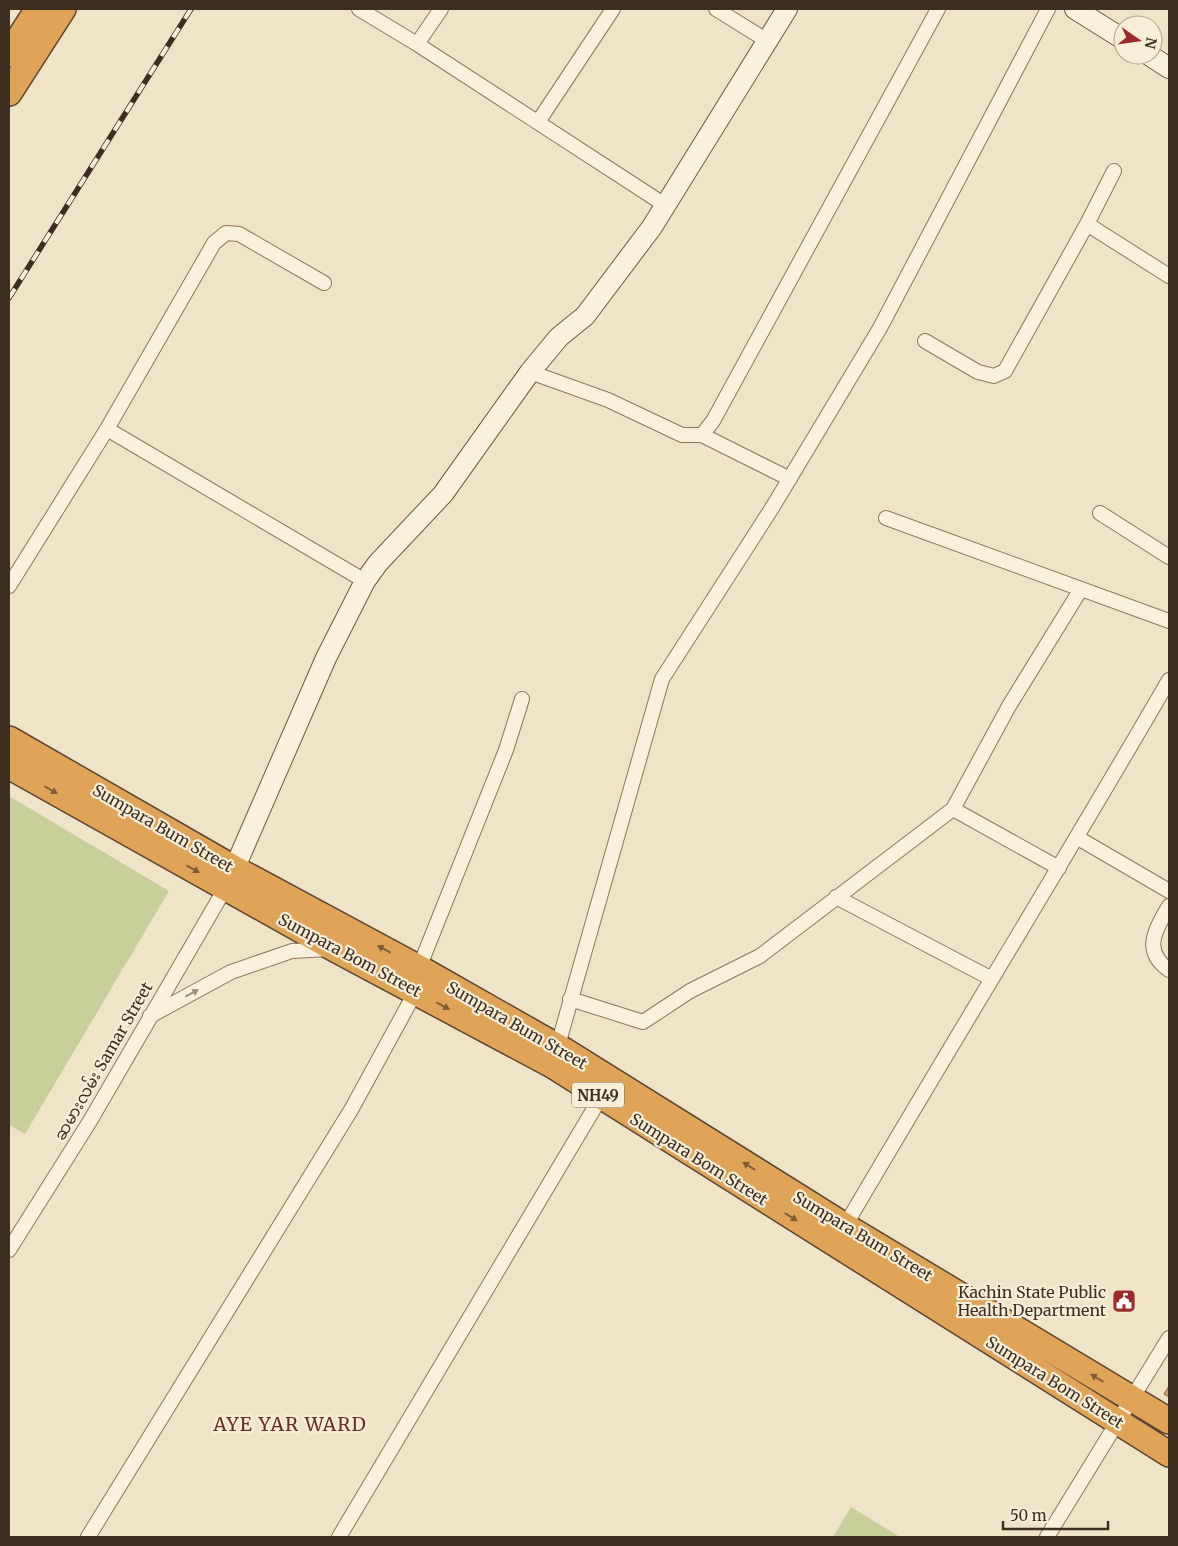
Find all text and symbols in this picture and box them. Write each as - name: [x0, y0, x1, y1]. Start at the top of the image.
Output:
- north arrow: [1113, 15, 1163, 65]
- text: N: [1141, 36, 1161, 50]
- street label: Sumpara Bum Street: [89, 780, 237, 877]
- one-way arrow: [45, 785, 58, 794]
- one-way arrow: [186, 865, 200, 873]
- street label: Sumpara Bom Street: [275, 909, 425, 1001]
- one-way arrow: [377, 945, 391, 953]
- street label: ဆမားလမ်း Samar Street: [49, 977, 157, 1144]
- street label: Sumpara Bum Street: [443, 977, 591, 1074]
- one-way arrow: [185, 989, 200, 997]
- one-way arrow: [436, 1002, 450, 1010]
- road number: NH49: [572, 1082, 624, 1108]
- street label: Sumpara Bom Street: [626, 1108, 772, 1210]
- one-way arrow: [743, 1162, 756, 1171]
- street label: Sumpara Bum Street: [790, 1186, 937, 1286]
- one-way arrow: [785, 1212, 798, 1221]
- place label: Kachin State Public Health Department: [957, 1282, 1107, 1320]
- public building icon: Kachin State Public Health Department: [1111, 1288, 1137, 1314]
- street label: Sumpara Bom Street: [982, 1331, 1128, 1433]
- one-way arrow: [1091, 1374, 1104, 1383]
- district label: AYE YAR WARD: [212, 1412, 367, 1436]
- scale bar: [1003, 1498, 1108, 1530]
- text: 50 m: [1010, 1506, 1047, 1525]

